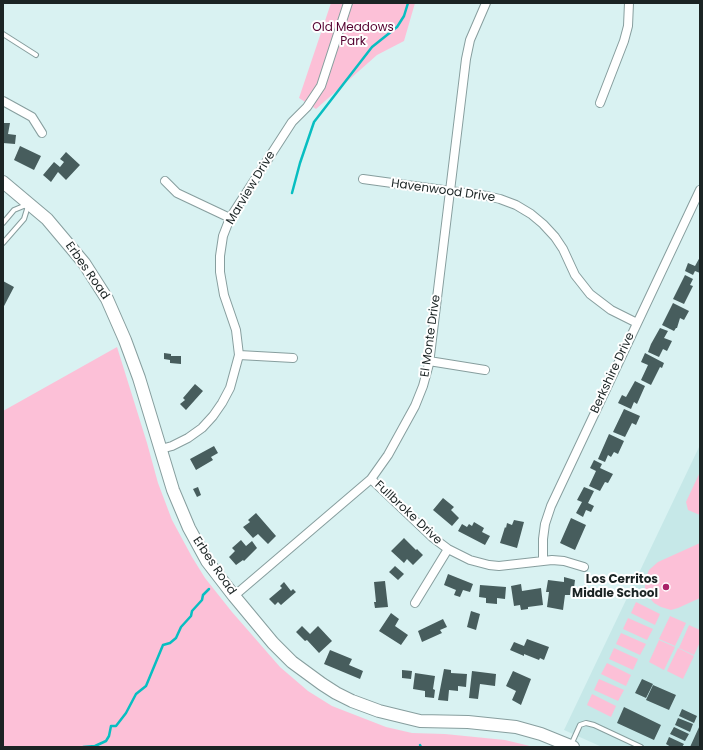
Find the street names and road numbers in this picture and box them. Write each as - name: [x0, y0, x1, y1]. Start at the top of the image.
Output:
- street label: Marview Drive: [223, 149, 279, 227]
- street label: Havenwood Drive: [390, 177, 496, 205]
- street label: Erbes Road: [62, 239, 112, 303]
- street label: El Monte Drive: [418, 294, 444, 378]
- street label: Berkshire Drive: [588, 330, 638, 416]
- street label: Fullbroke Drive: [371, 478, 445, 548]
- street label: Erbes Road: [189, 534, 239, 598]

